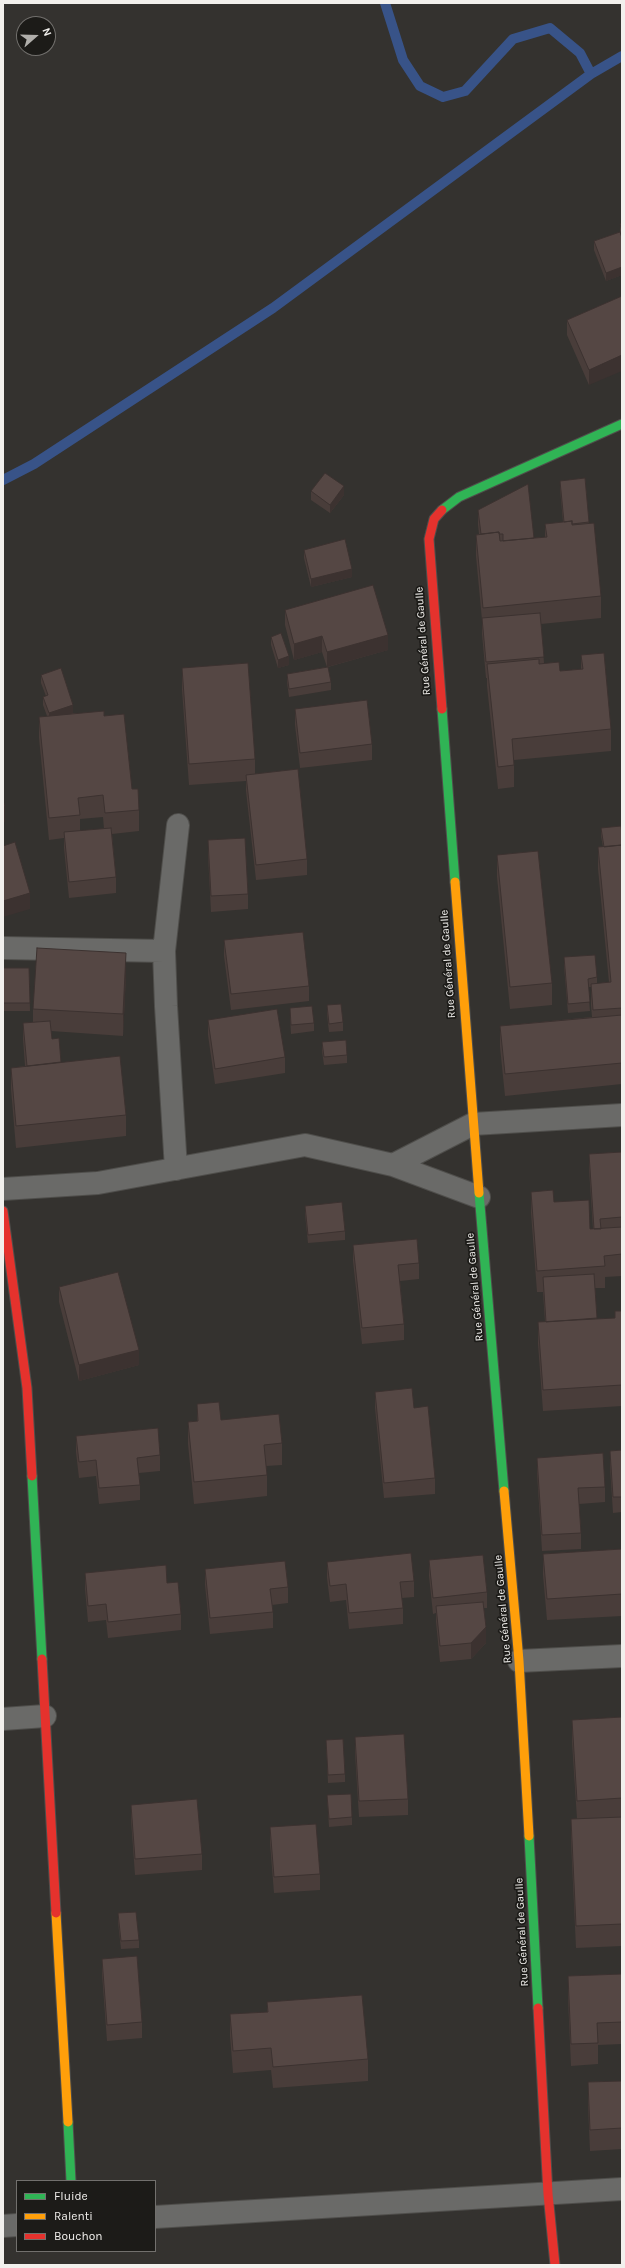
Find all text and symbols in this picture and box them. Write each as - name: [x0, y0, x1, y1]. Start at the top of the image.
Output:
- north arrow: [16, 16, 56, 56]
- text: N: [39, 26, 54, 38]
- street label: Rue Général de Gaulle: [413, 586, 433, 696]
- street label: Rue Général de Gaulle: [438, 909, 458, 1019]
- street label: Rue Général de Gaulle: [464, 1232, 486, 1342]
- street label: Rue Général de Gaulle: [492, 1554, 514, 1664]
- street label: Rue Général de Gaulle: [513, 1877, 531, 1987]
- legend: [16, 2180, 156, 2252]
- text: Fluide: [54, 2189, 88, 2203]
- text: Ralenti: [54, 2209, 93, 2223]
- text: Bouchon: [54, 2229, 103, 2243]

